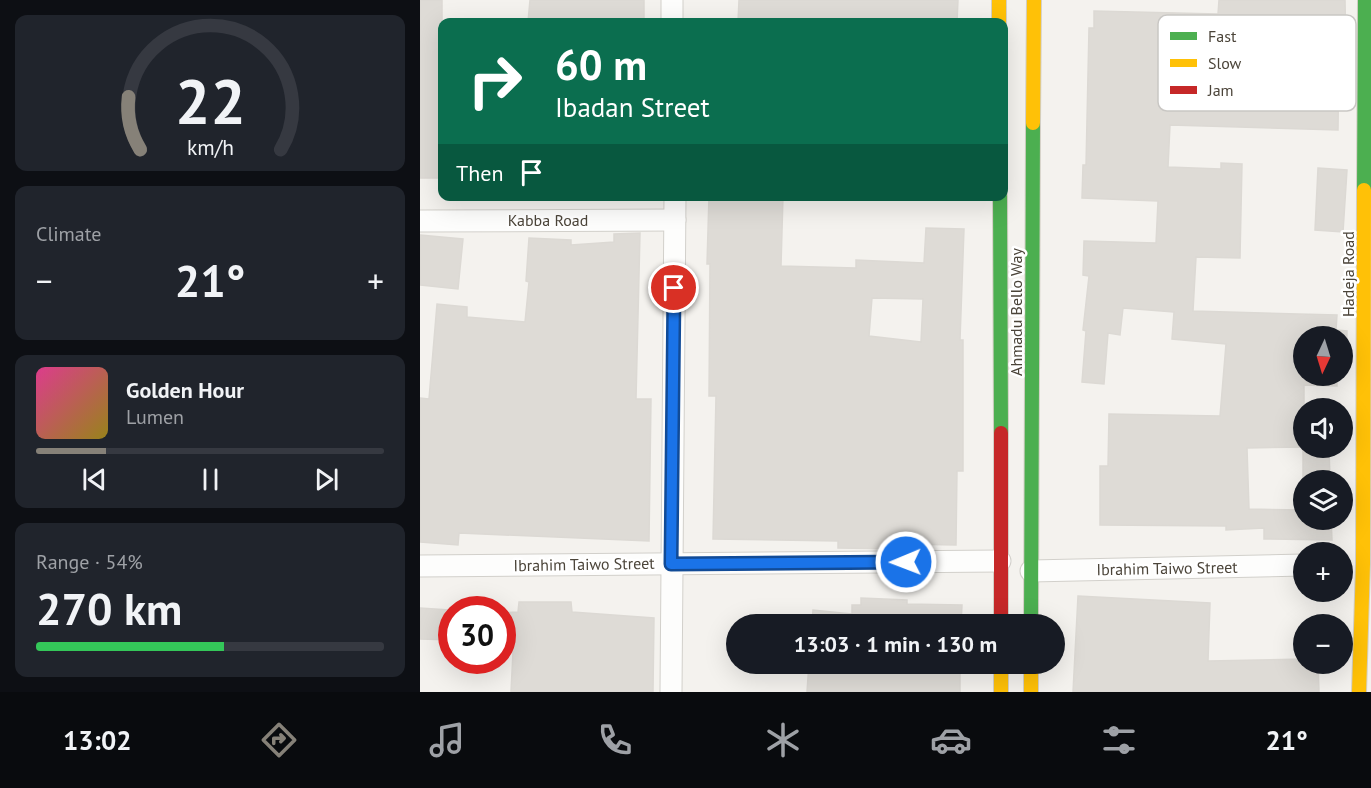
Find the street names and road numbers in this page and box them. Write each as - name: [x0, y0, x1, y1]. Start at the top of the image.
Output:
- street label: Kabba Road: [508, 210, 588, 230]
- street label: Hadeja Road: [1338, 231, 1358, 317]
- street label: Ahmadu Bello Way: [1006, 248, 1026, 376]
- street label: Ibrahim Taiwo Street: [513, 553, 655, 575]
- street label: Ibrahim Taiwo Street: [1096, 557, 1238, 579]

